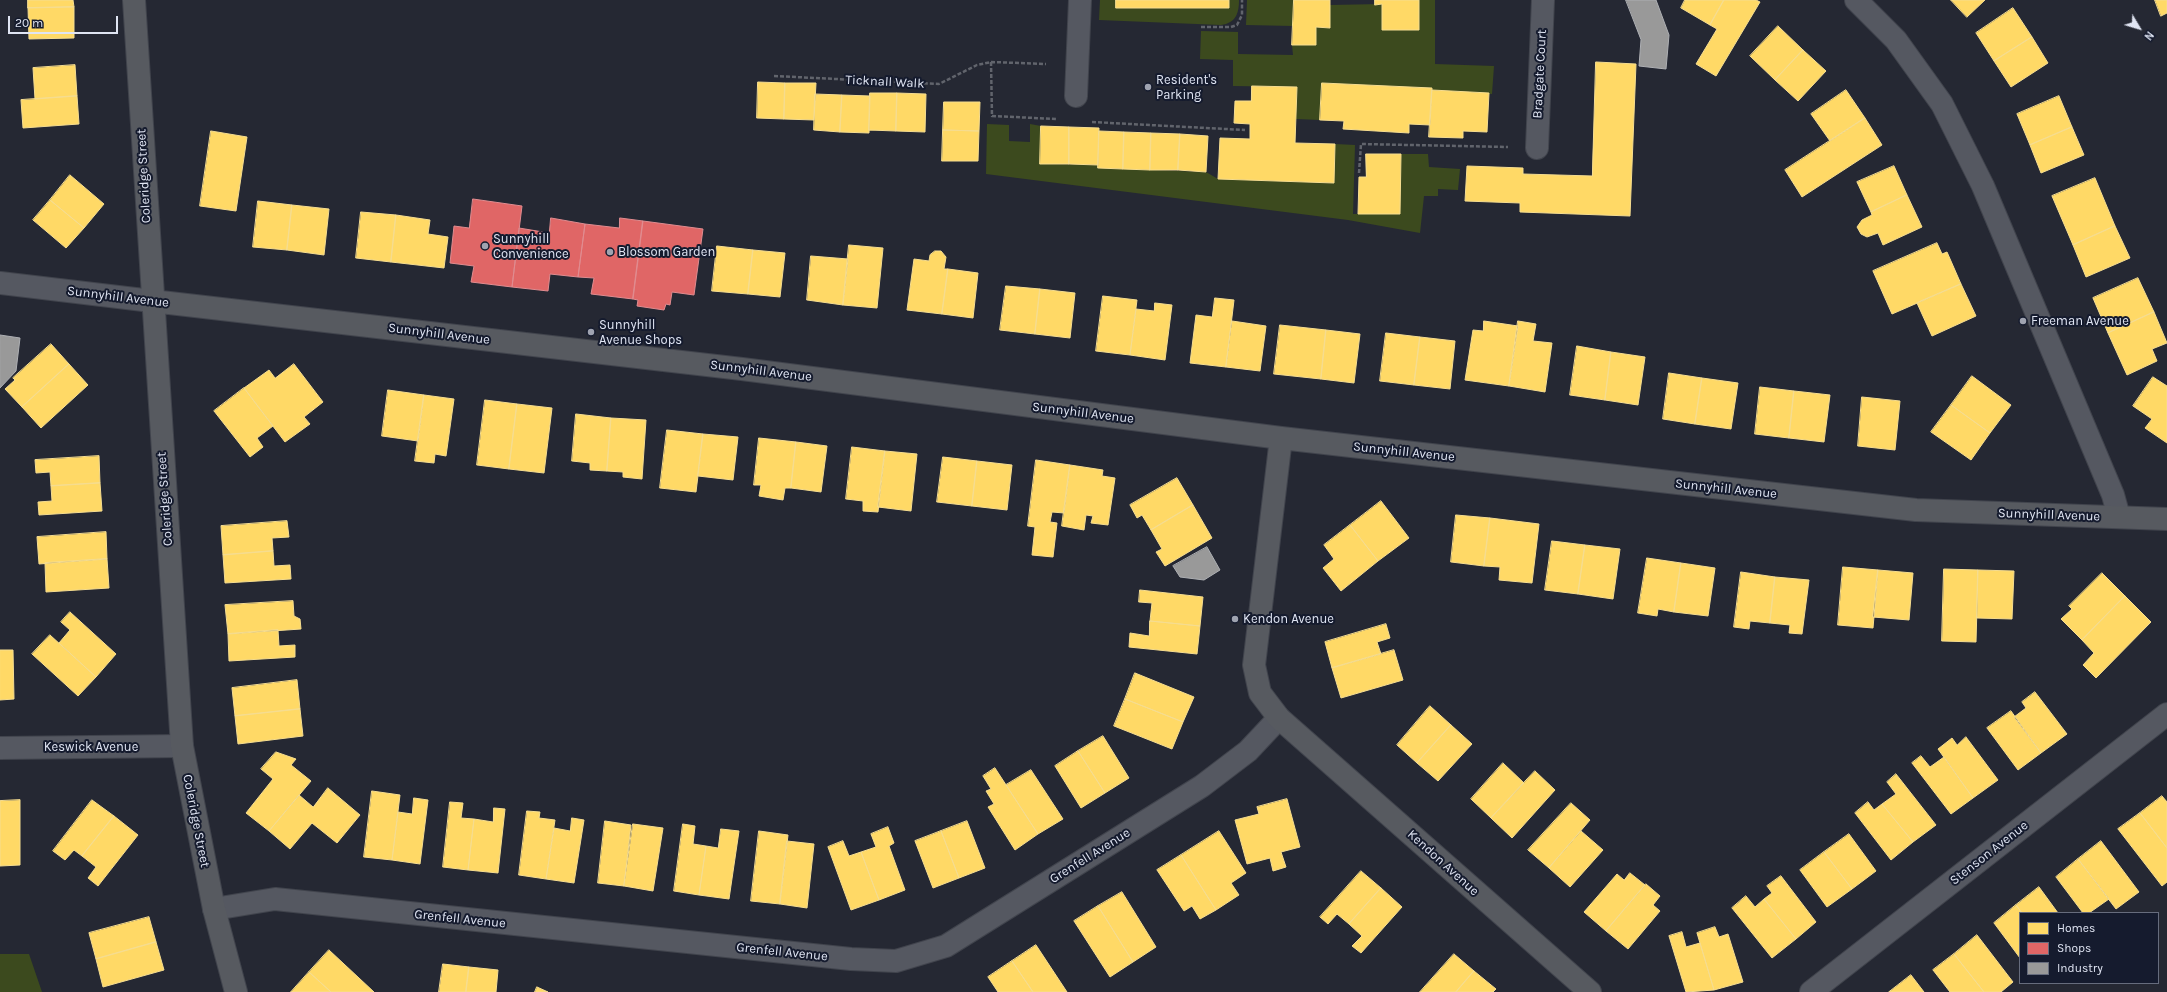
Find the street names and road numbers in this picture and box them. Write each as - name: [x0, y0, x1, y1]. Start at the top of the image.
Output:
- street label: Bradgate Court: [1530, 29, 1550, 119]
- street label: Ticknall Walk: [845, 72, 925, 92]
- street label: Coleridge Street: [134, 128, 154, 224]
- street label: Sunnyhill Avenue: [66, 283, 170, 311]
- street label: Sunnyhill Avenue: [387, 320, 491, 348]
- street label: Sunnyhill Avenue: [709, 357, 813, 385]
- street label: Sunnyhill Avenue: [1031, 399, 1135, 427]
- street label: Sunnyhill Avenue: [1352, 439, 1456, 465]
- street label: Coleridge Street: [154, 451, 176, 547]
- street label: Sunnyhill Avenue: [1674, 476, 1778, 502]
- street label: Sunnyhill Avenue: [1998, 505, 2100, 525]
- street label: Keswick Avenue: [44, 739, 138, 755]
- street label: Coleridge Street: [179, 773, 213, 869]
- street label: Stenson Avenue: [1947, 818, 2031, 888]
- street label: Grenfell Avenue: [1047, 825, 1133, 887]
- street label: Kendon Avenue: [1404, 827, 1482, 899]
- street label: Grenfell Avenue: [414, 906, 506, 932]
- street label: Grenfell Avenue: [736, 939, 828, 965]

